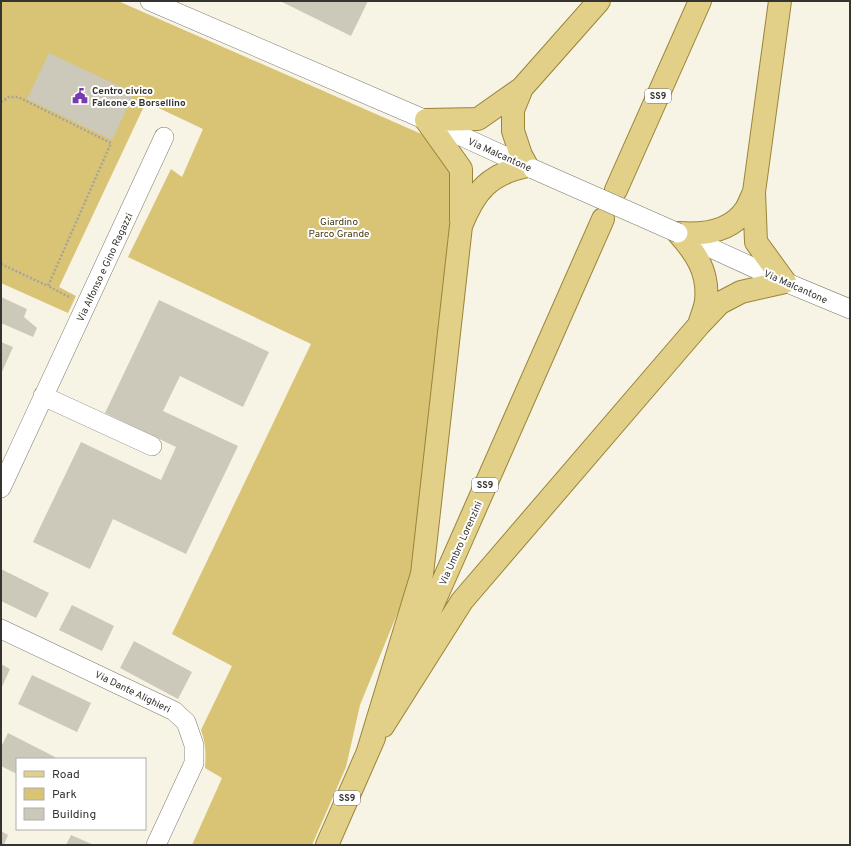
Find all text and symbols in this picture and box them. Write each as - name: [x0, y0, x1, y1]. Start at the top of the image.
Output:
- place label: Centro civico Falcone e Borsellino: [92, 85, 186, 110]
- public building icon: Centro civico Falcone e Borsellino: [71, 87, 89, 105]
- road number: SS9: [645, 89, 671, 103]
- street label: Via Malcantone: [465, 136, 533, 175]
- street label: Via Alfonso e Gino Ragazzi: [74, 211, 136, 324]
- park label: Giardino Parco Grande: [309, 216, 369, 241]
- street label: Via Malcantone: [761, 268, 829, 307]
- road number: SS9: [472, 478, 498, 492]
- street label: Via Umbro Lorenzini: [437, 499, 486, 588]
- street label: Via Dante Alighieri: [92, 668, 172, 716]
- legend: [16, 758, 146, 830]
- text: Road: [52, 767, 80, 783]
- text: Park: [52, 787, 77, 803]
- road number: SS9: [334, 791, 360, 805]
- text: Building: [52, 807, 96, 823]

